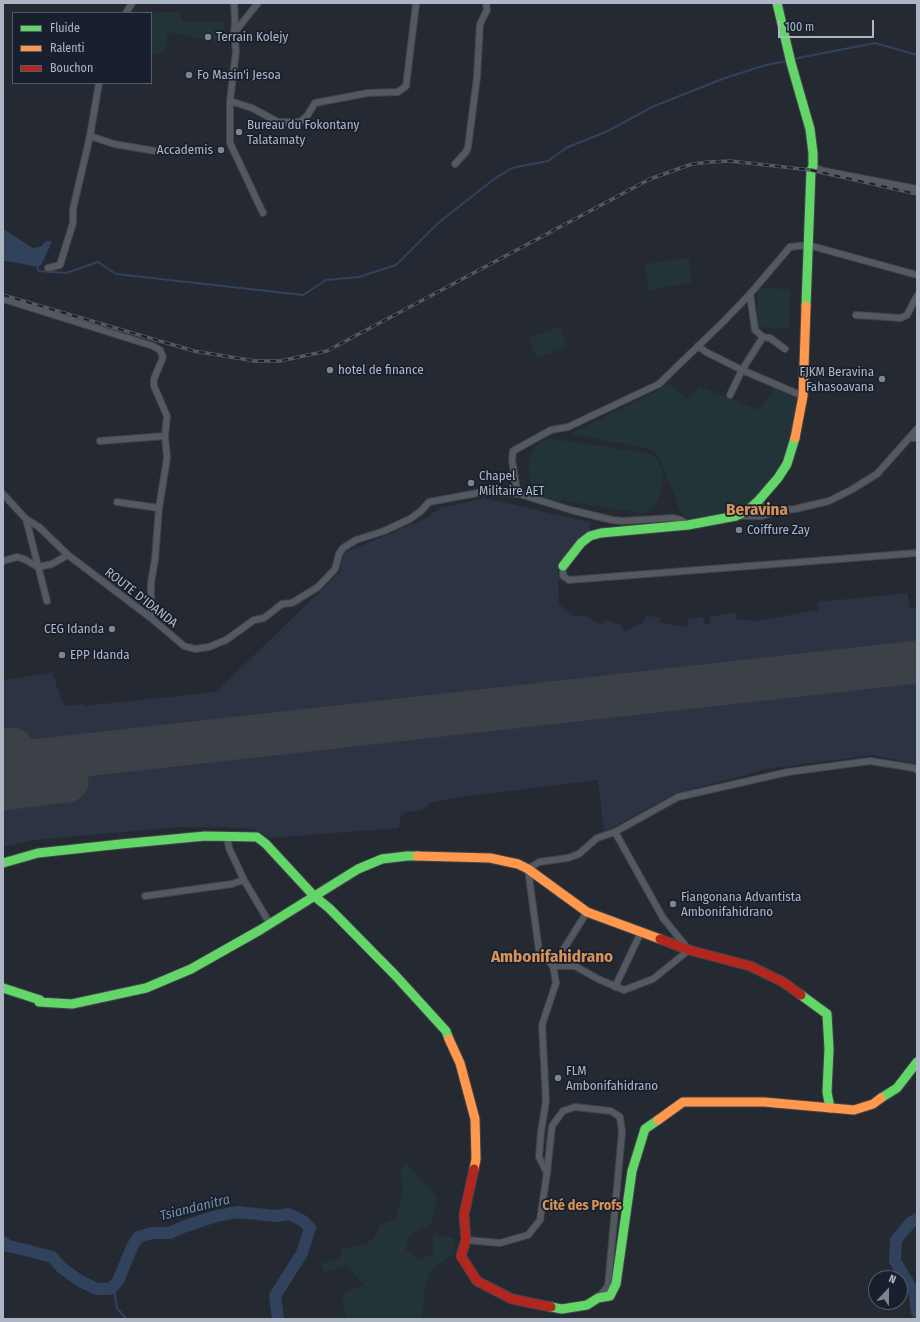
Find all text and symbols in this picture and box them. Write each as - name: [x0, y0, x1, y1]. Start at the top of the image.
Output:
- legend: [12, 12, 152, 84]
- scale bar: [780, 12, 876, 38]
- text: 100 m: [785, 20, 814, 34]
- text: Fluide: [50, 21, 80, 35]
- place label: Terrain Kolejy: [216, 29, 288, 45]
- marker: Terrain Kolejy: [203, 32, 213, 42]
- text: Ralenti: [50, 41, 85, 55]
- text: Bouchon: [50, 61, 93, 75]
- place label: Fo Masin'i Jesoa: [197, 67, 281, 83]
- marker: Fo Masin'i Jesoa: [184, 70, 194, 80]
- place label: Bureau du Fokontany Talatamaty: [247, 117, 359, 148]
- marker: Bureau du Fokontany Talatamaty: [234, 127, 244, 137]
- place label: Accademis: [157, 142, 213, 158]
- marker: Accademis: [216, 145, 226, 155]
- place label: hotel de finance: [338, 362, 424, 378]
- place label: FJKM Beravina Fahasoavana: [800, 364, 874, 395]
- marker: hotel de finance: [325, 365, 335, 375]
- marker: FJKM Beravina Fahasoavana: [877, 374, 887, 384]
- place label: Chapel Militaire AET: [479, 468, 545, 499]
- marker: Chapel Militaire AET: [466, 478, 476, 488]
- district label: Beravina: [726, 500, 788, 520]
- place label: Coiffure Zay: [747, 522, 810, 538]
- marker: Coiffure Zay: [734, 525, 744, 535]
- street label: ROUTE D'IDANDA: [102, 565, 180, 631]
- place label: CEG Idanda: [44, 621, 104, 637]
- marker: CEG Idanda: [107, 624, 117, 634]
- place label: EPP Idanda: [70, 647, 130, 663]
- marker: EPP Idanda: [57, 650, 67, 660]
- place label: Fiangonana Advantista Ambonifahidrano: [681, 889, 801, 920]
- marker: Fiangonana Advantista Ambonifahidrano: [668, 899, 678, 909]
- district label: Ambonifahidrano: [491, 947, 613, 967]
- place label: FLM Ambonifahidrano: [566, 1063, 658, 1094]
- marker: FLM Ambonifahidrano: [553, 1073, 563, 1083]
- water label: Tsiandanitra: [158, 1191, 232, 1225]
- district label: Cité des Profs: [542, 1198, 622, 1214]
- north arrow: [868, 1270, 908, 1310]
- text: N: [887, 1272, 898, 1287]

